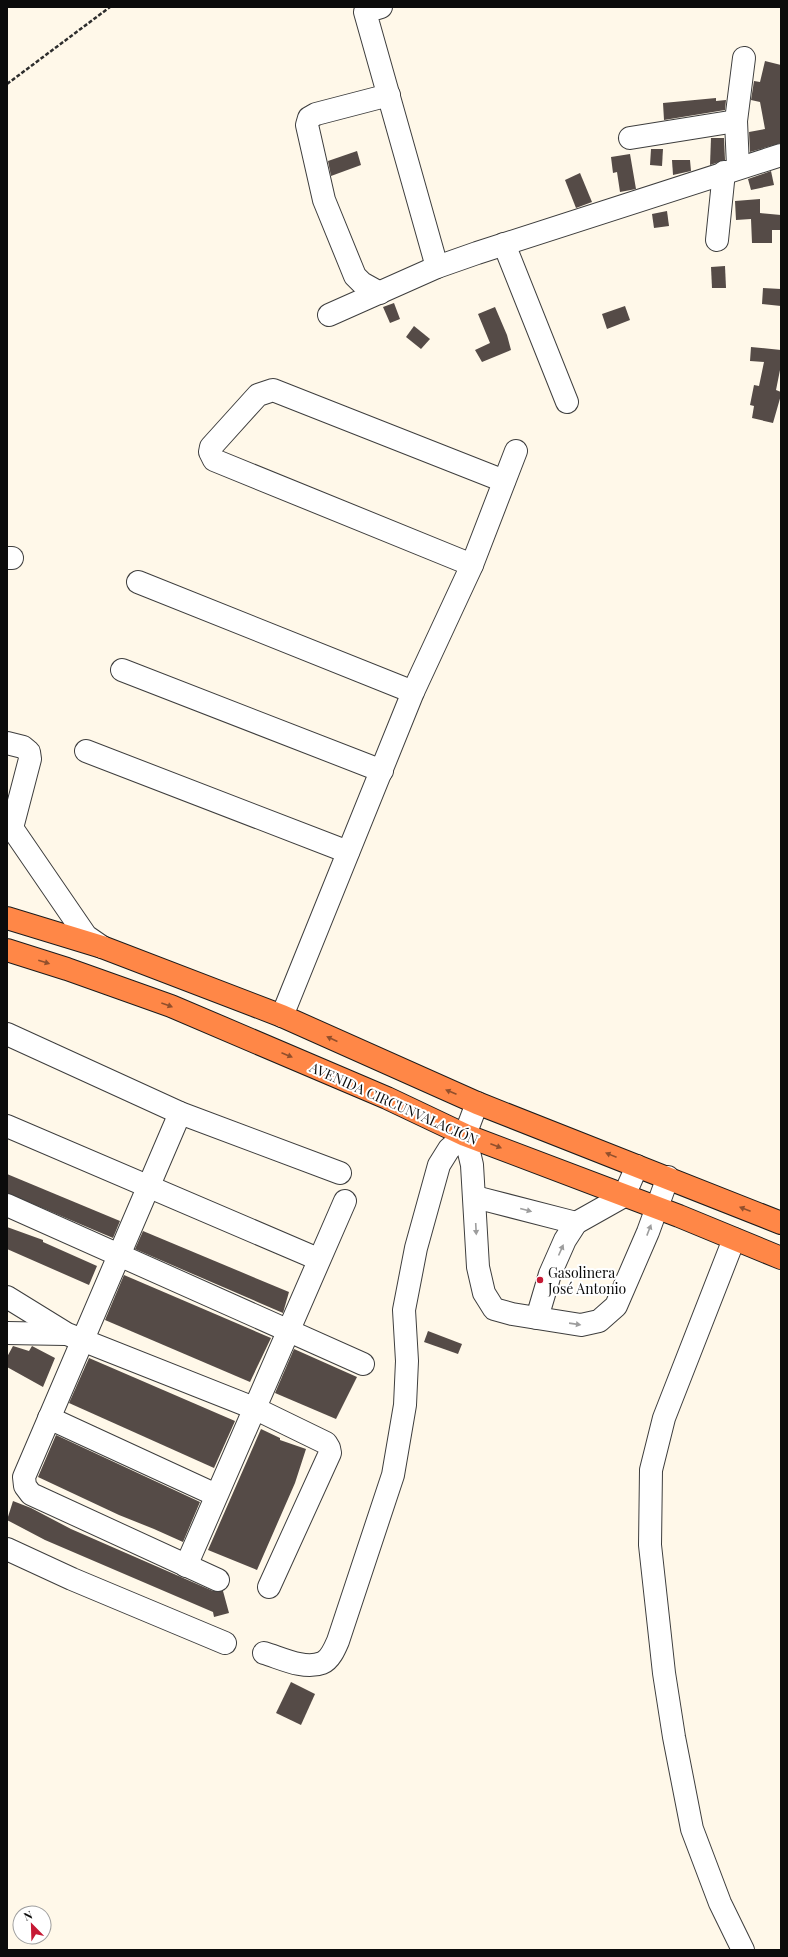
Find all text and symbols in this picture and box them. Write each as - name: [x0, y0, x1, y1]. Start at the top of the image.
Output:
- one-way arrow: [39, 959, 51, 965]
- one-way arrow: [161, 1002, 173, 1008]
- one-way arrow: [327, 1036, 338, 1042]
- one-way arrow: [281, 1053, 293, 1059]
- street label: AVENIDA CIRCUNVALACIÓN: [306, 1057, 481, 1149]
- one-way arrow: [446, 1089, 457, 1095]
- one-way arrow: [490, 1144, 502, 1150]
- one-way arrow: [604, 1152, 616, 1158]
- one-way arrow: [738, 1205, 750, 1211]
- one-way arrow: [520, 1207, 532, 1213]
- one-way arrow: [473, 1223, 479, 1236]
- one-way arrow: [646, 1223, 652, 1235]
- one-way arrow: [558, 1244, 564, 1255]
- place label: Gasolinera José Antonio: [547, 1263, 627, 1298]
- marker: Gasolinera José Antonio: [535, 1275, 545, 1285]
- one-way arrow: [569, 1321, 581, 1327]
- north arrow: [12, 1905, 52, 1945]
- text: N: [21, 1907, 35, 1924]

